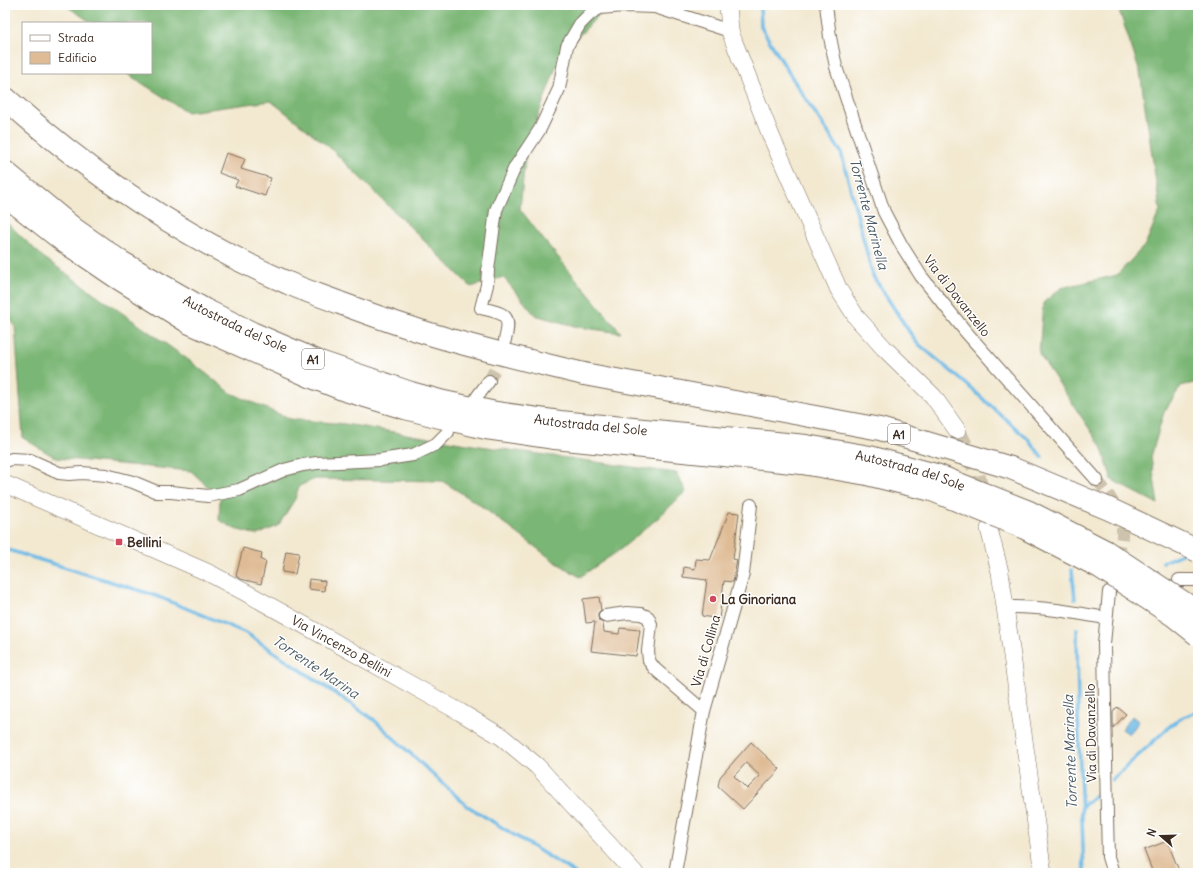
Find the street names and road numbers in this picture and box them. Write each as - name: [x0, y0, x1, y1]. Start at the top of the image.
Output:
- street label: Via di Davanzello: [920, 252, 994, 340]
- street label: Autostrada del Sole: [180, 291, 290, 356]
- road number: A1: [302, 349, 324, 369]
- street label: Autostrada del Sole: [533, 410, 648, 439]
- road number: A1: [888, 424, 910, 444]
- street label: Autostrada del Sole: [854, 446, 968, 494]
- street label: Via Vincenzo Bellini: [288, 611, 395, 681]
- street label: Via di Collina: [688, 613, 724, 689]
- street label: Via di Davanzello: [1082, 683, 1100, 783]

